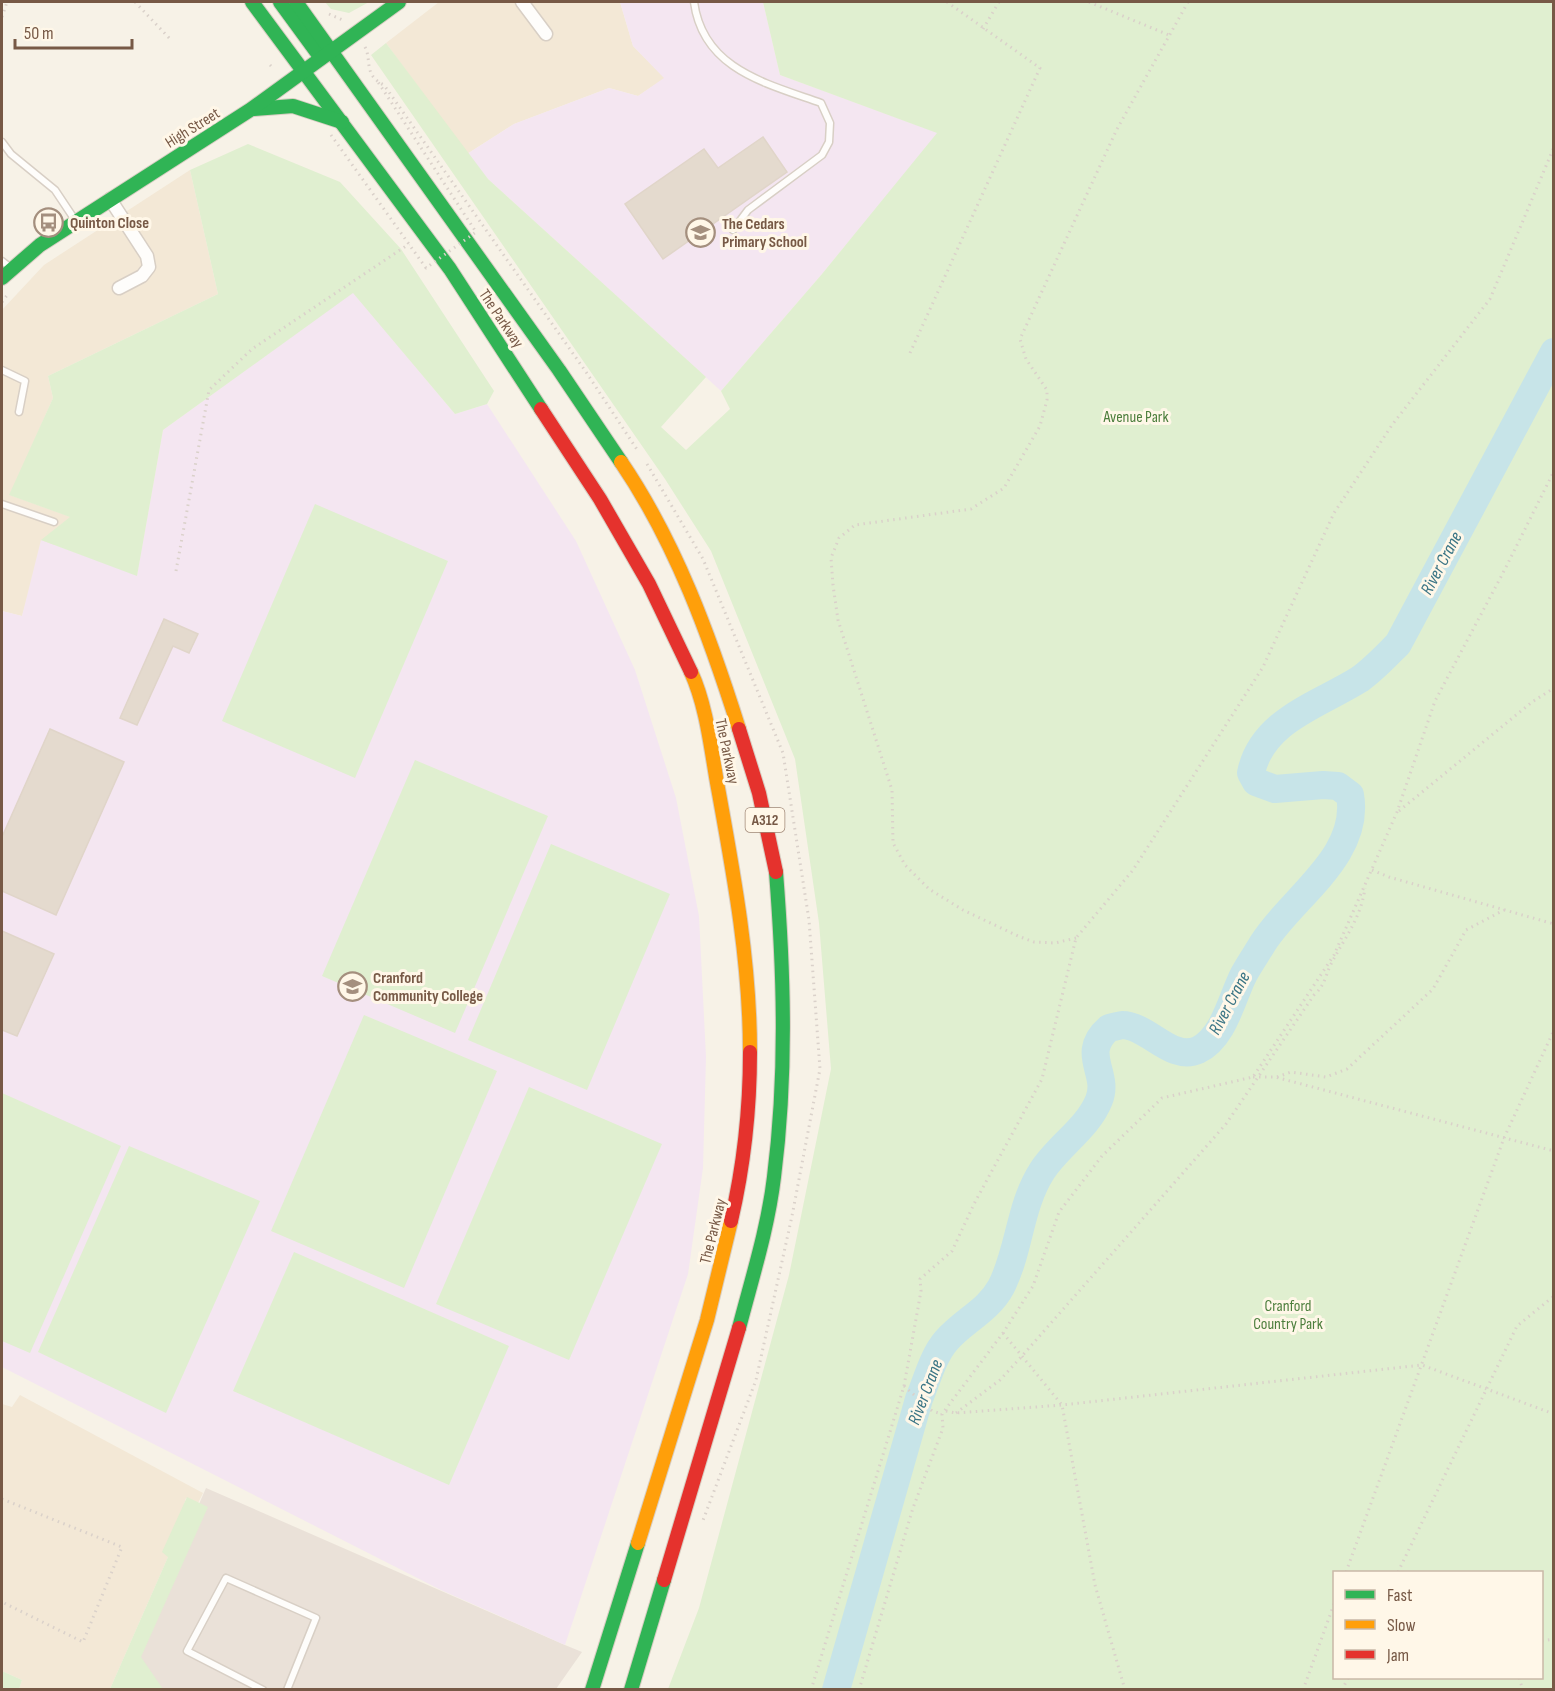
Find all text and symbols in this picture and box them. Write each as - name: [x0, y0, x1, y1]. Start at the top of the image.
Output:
- scale bar: [15, 12, 132, 50]
- text: 50 m: [24, 23, 54, 44]
- street label: High Street: [162, 104, 224, 152]
- bus stop icon: Quinton Close: [33, 206, 65, 238]
- place label: Quinton Close: [70, 214, 149, 233]
- place label: The Cedars Primary School: [722, 215, 807, 252]
- school or university icon: The Cedars Primary School: [685, 216, 717, 248]
- street label: The Parkway: [474, 286, 527, 352]
- park label: Avenue Park: [1102, 408, 1169, 427]
- water label: River Crane: [1416, 528, 1467, 598]
- street label: The Parkway: [710, 717, 743, 786]
- road number: A312: [746, 808, 784, 832]
- water label: River Crane: [1204, 968, 1255, 1038]
- place label: Cranford Community College: [373, 969, 483, 1006]
- school or university icon: Cranford Community College: [336, 970, 368, 1002]
- street label: The Parkway: [696, 1197, 731, 1266]
- park label: Cranford Country Park: [1253, 1297, 1323, 1334]
- water label: River Crane: [903, 1357, 947, 1428]
- legend: [1333, 1571, 1543, 1679]
- text: Fast: [1387, 1585, 1413, 1606]
- text: Slow: [1387, 1615, 1416, 1636]
- text: Jam: [1386, 1645, 1409, 1666]

